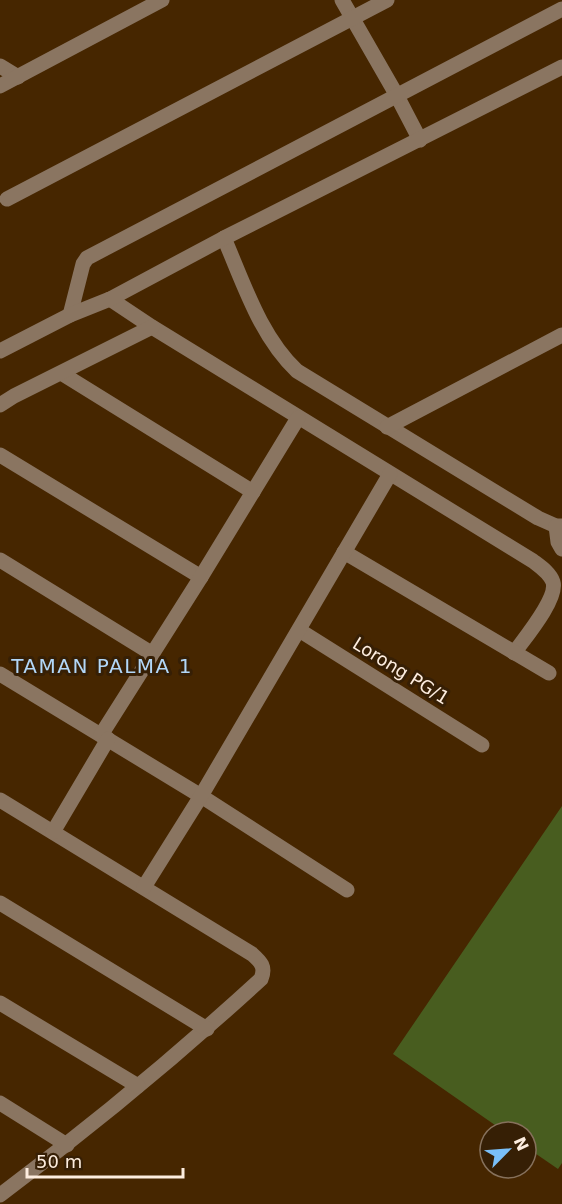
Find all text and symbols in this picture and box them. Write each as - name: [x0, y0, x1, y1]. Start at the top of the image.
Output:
- street label: Lorong PG/1: [349, 633, 453, 709]
- district label: TAMAN PALMA 1: [10, 654, 193, 678]
- north arrow: [478, 1120, 538, 1180]
- text: N: [510, 1134, 533, 1154]
- scale bar: [27, 1141, 183, 1179]
- text: 50 m: [36, 1151, 82, 1172]

